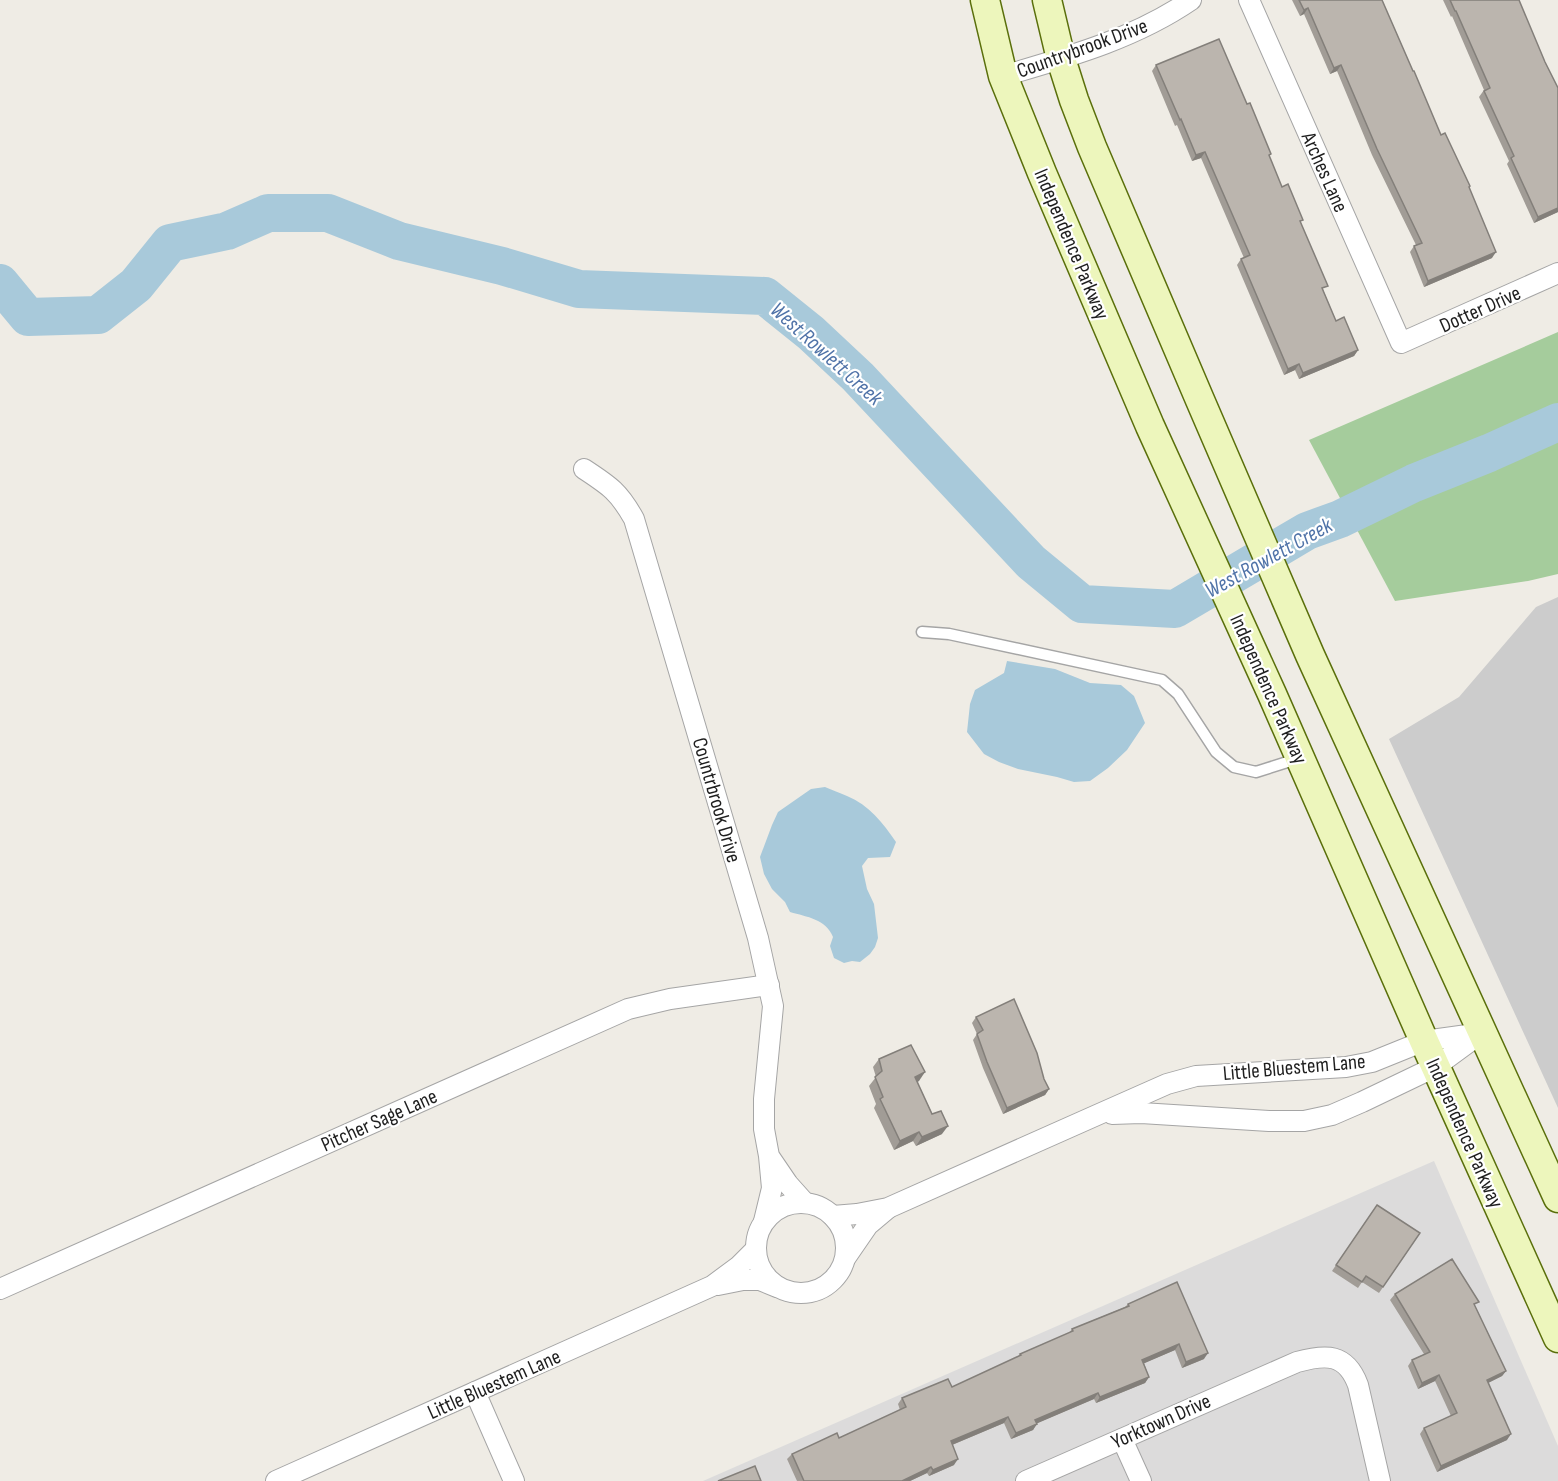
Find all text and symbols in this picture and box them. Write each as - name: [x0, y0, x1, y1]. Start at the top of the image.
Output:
- street label: Countrybrook Drive: [1013, 13, 1151, 84]
- street label: Arches Lane: [1295, 127, 1353, 216]
- street label: Independence Parkway: [1029, 165, 1115, 323]
- street label: Dotter Drive: [1436, 281, 1525, 338]
- water label: West Rowlett Creek: [764, 297, 888, 412]
- water label: West Rowlett Creek: [1200, 512, 1338, 604]
- street label: Independence Parkway: [1224, 611, 1313, 768]
- street label: Countrbrook Drive: [687, 735, 746, 866]
- street label: Little Bluestem Lane: [1222, 1049, 1366, 1086]
- street label: Independence Parkway: [1420, 1055, 1509, 1212]
- street label: Pitcher Sage Lane: [317, 1084, 441, 1157]
- street label: Little Bluestem Lane: [424, 1344, 565, 1425]
- street label: Yorktown Drive: [1108, 1388, 1215, 1454]

